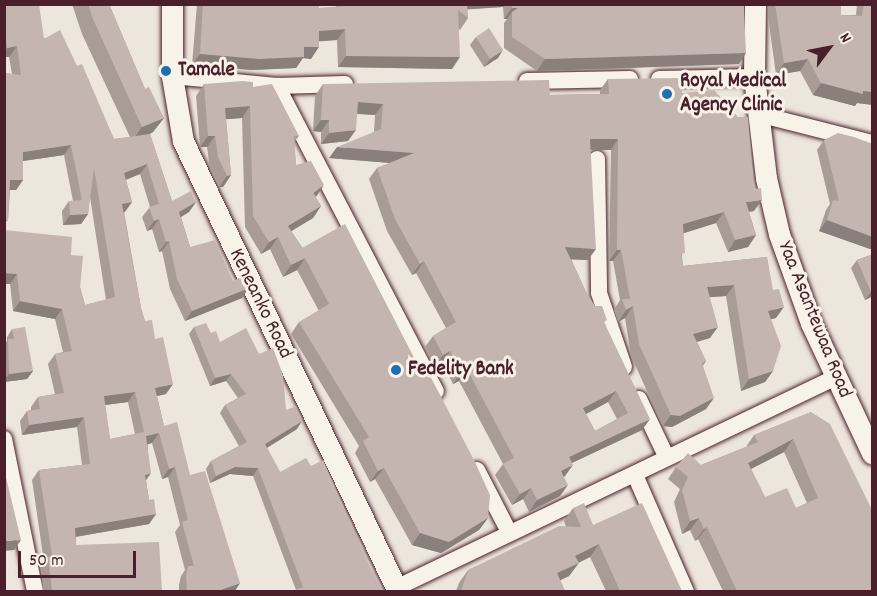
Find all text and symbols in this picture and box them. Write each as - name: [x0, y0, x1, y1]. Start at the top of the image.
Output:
- north arrow: [799, 18, 859, 78]
- text: N: [833, 29, 857, 48]
- place label: Tamale: [178, 58, 235, 84]
- marker: Tamale: [159, 64, 173, 78]
- place label: Royal Medical Agency Clinic: [680, 69, 786, 119]
- marker: Royal Medical Agency Clinic: [658, 85, 676, 103]
- street label: Yaa Asantewaa Road: [771, 238, 857, 402]
- street label: Keneanko Road: [222, 245, 298, 363]
- place label: Fedelity Bank: [408, 357, 514, 383]
- marker: Fedelity Bank: [389, 363, 403, 377]
- scale bar: [21, 539, 140, 577]
- text: 50 m: [29, 549, 64, 574]

